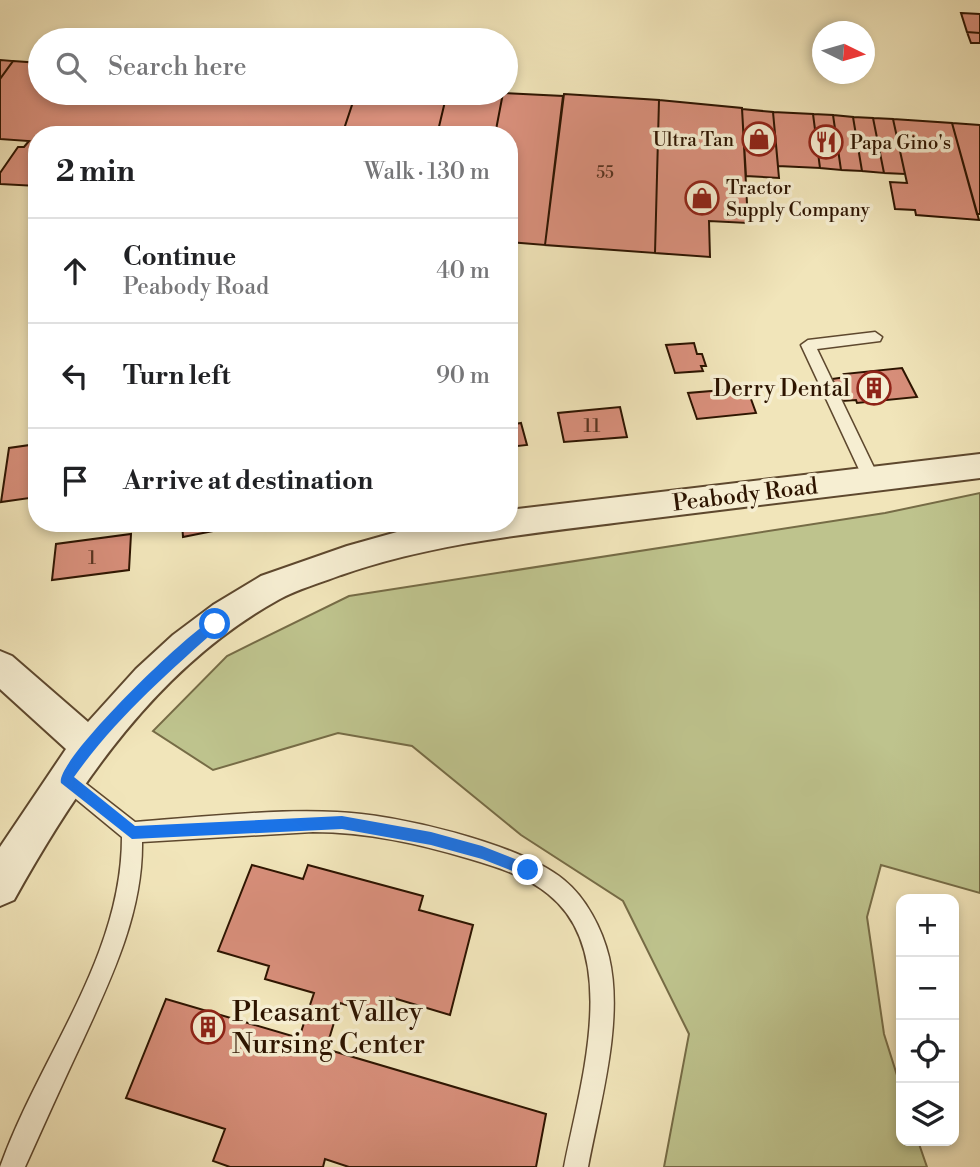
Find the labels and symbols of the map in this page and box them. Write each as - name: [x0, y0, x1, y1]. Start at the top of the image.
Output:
- north arrow: [812, 21, 875, 84]
- shop icon: Ultra Tan: [740, 120, 778, 158]
- restaurant icon: Papa Gino's: [807, 123, 845, 161]
- place label: Ultra Tan: [653, 128, 734, 152]
- place label: Papa Gino's: [850, 131, 951, 155]
- house number: 55: [596, 163, 614, 183]
- place label: Tractor Supply Company: [726, 176, 871, 222]
- shop icon: Tractor Supply Company: [683, 179, 721, 217]
- building icon: Derry Dental: [855, 369, 893, 407]
- place label: Derry Dental: [713, 375, 850, 403]
- house number: 11: [584, 414, 601, 438]
- street label: Peabody Road: [671, 472, 819, 518]
- house number: 1: [88, 546, 96, 570]
- route start: [199, 608, 230, 639]
- route end: [512, 854, 543, 885]
- place label: Pleasant Valley Nursing Center: [232, 995, 425, 1062]
- building icon: Pleasant Valley Nursing Center: [189, 1008, 227, 1046]

